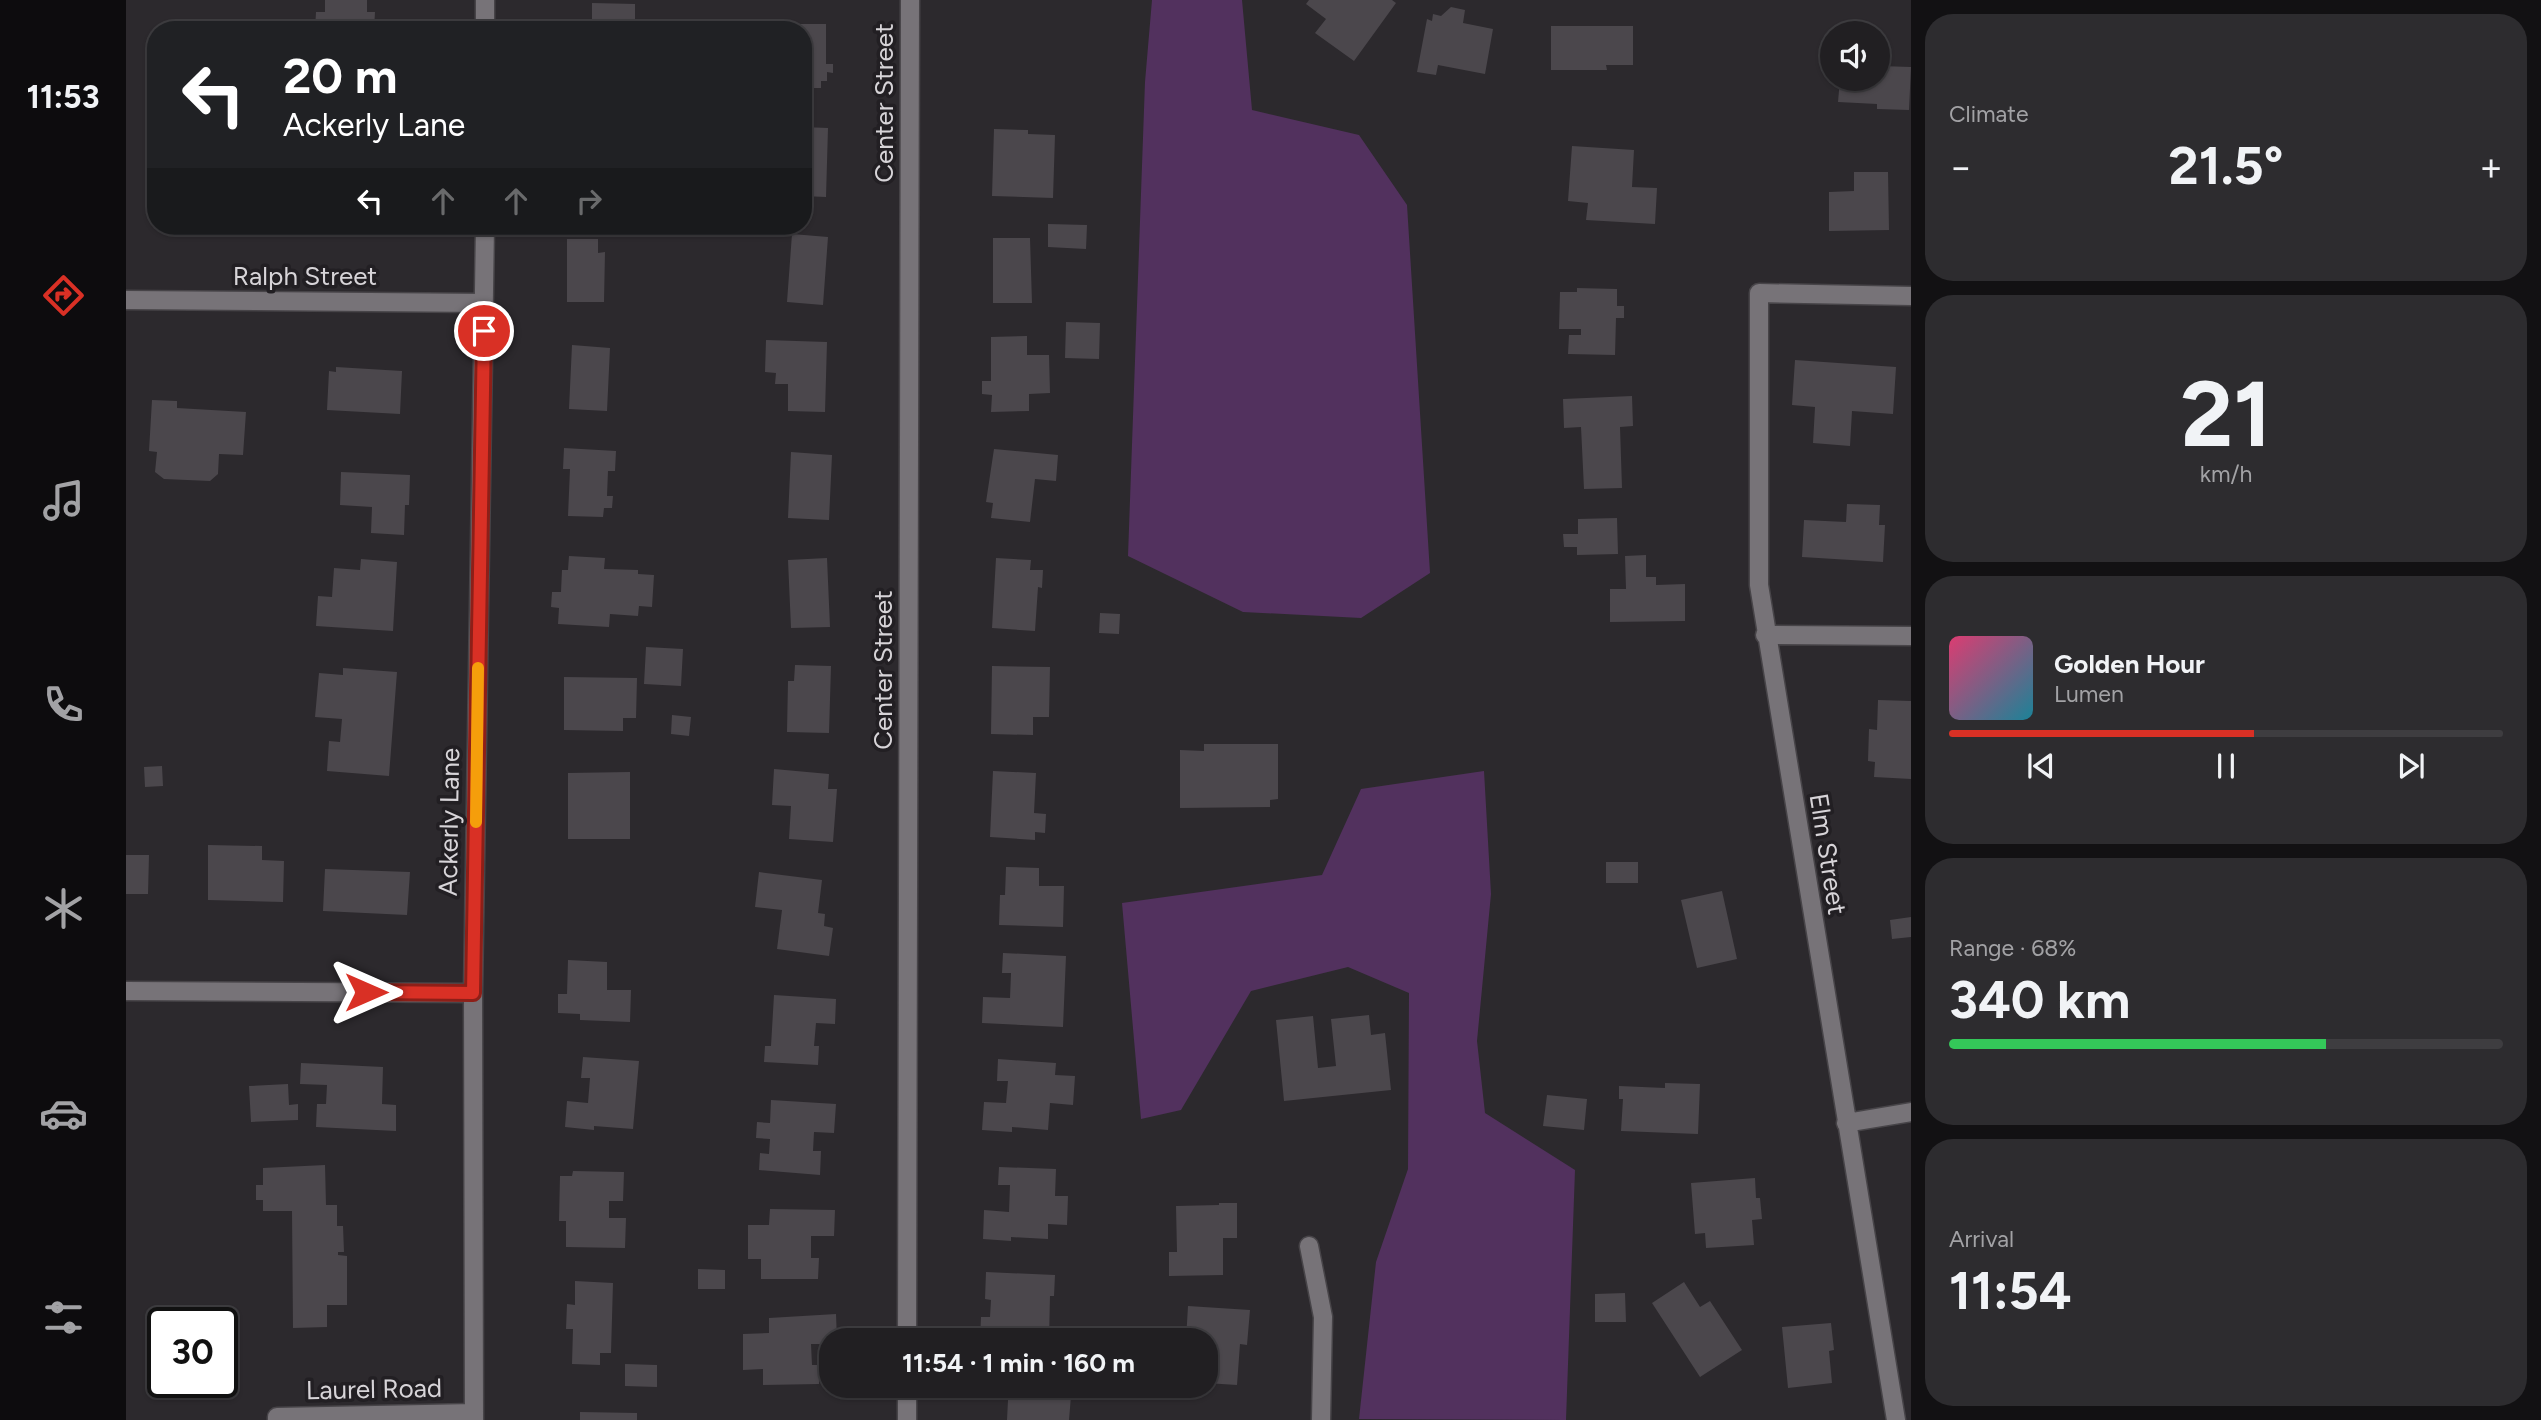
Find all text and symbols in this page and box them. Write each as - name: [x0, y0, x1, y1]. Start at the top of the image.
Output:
- map controls: [1820, 21, 1890, 91]
- button: sound: [1820, 21, 1890, 91]
- street label: Center Street: [868, 23, 900, 183]
- text: 20 m: [283, 46, 398, 105]
- icon: left: [168, 49, 259, 140]
- text: 11:53: [26, 78, 100, 116]
- text: Climate: [1949, 100, 2028, 128]
- text: Ackerly Lane: [283, 106, 465, 144]
- text: 21.5°: [2169, 135, 2283, 197]
- text: −: [1949, 144, 1973, 190]
- text: +: [2479, 144, 2503, 190]
- icon: left: [351, 182, 389, 220]
- icon: ahead: [424, 182, 462, 220]
- icon: ahead: [497, 182, 535, 220]
- icon: right: [570, 182, 608, 220]
- street label: Ralph Street: [233, 260, 377, 292]
- icon: directions: [39, 271, 88, 320]
- pin: [454, 301, 514, 361]
- icon: arrive: [465, 312, 503, 350]
- text: 21: [2180, 360, 2272, 469]
- text: km/h: [2200, 460, 2252, 488]
- icon: music: [39, 476, 88, 525]
- street label: Center Street: [867, 590, 899, 750]
- text: Golden Hour: [2054, 648, 2205, 680]
- icon: phone: [39, 680, 88, 729]
- text: Lumen: [2054, 680, 2124, 708]
- icon: previous: [2022, 747, 2060, 785]
- icon: pause: [2207, 747, 2245, 785]
- icon: next: [2392, 747, 2430, 785]
- street label: Ackerly Lane: [432, 748, 466, 896]
- street label: Elm Street: [1803, 791, 1853, 917]
- icon: climate: [39, 884, 88, 933]
- text: Range · 68%: [1949, 934, 2076, 962]
- position arrow: [329, 955, 403, 1029]
- text: 340 km: [1949, 969, 2130, 1031]
- icon: car: [39, 1089, 88, 1138]
- text: Arrival: [1949, 1225, 2014, 1253]
- text: 11:54: [1949, 1260, 2072, 1322]
- icon: filters: [39, 1293, 88, 1342]
- speed limit sign: 30: [147, 1307, 238, 1398]
- text: 11:54 · 1 min · 160 m: [902, 1347, 1135, 1379]
- street label: Laurel Road: [306, 1372, 442, 1406]

